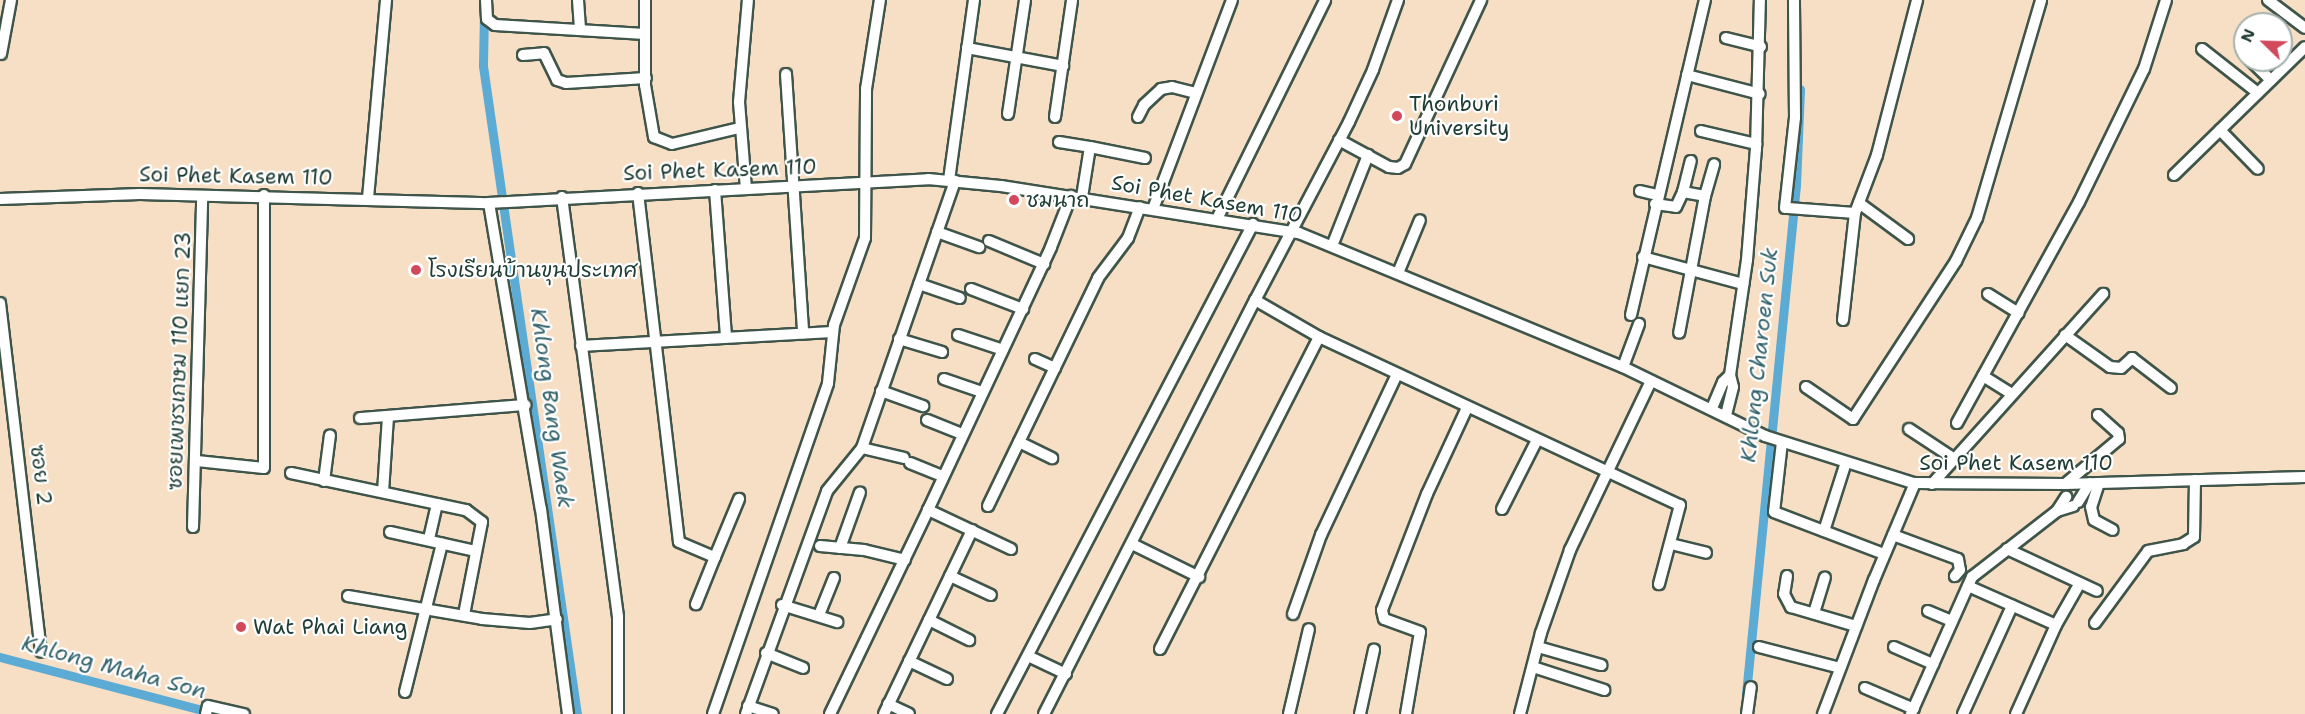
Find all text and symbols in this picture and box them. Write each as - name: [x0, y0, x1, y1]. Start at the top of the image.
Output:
- north arrow: [2233, 12, 2293, 72]
- text: N: [2236, 26, 2260, 45]
- place label: Thonburi University: [1409, 91, 1509, 141]
- marker: Thonburi University: [1390, 109, 1404, 123]
- street label: Soi Phet Kasem 110: [623, 154, 817, 186]
- street label: Soi Phet Kasem 110: [139, 162, 333, 190]
- street label: Soi Phet Kasem 110: [1109, 170, 1305, 228]
- place label: ชมนาถ: [1026, 187, 1090, 213]
- marker: ชมนาถ: [1007, 193, 1021, 207]
- street label: ซอยเพชรเกษม 110 แยก 23: [162, 231, 196, 491]
- water label: Khlong Charoen Suk: [1735, 246, 1783, 464]
- place label: โรงเรียนบ้านขุนประเทศ: [428, 257, 637, 283]
- marker: โรงเรียนบ้านขุนประเทศ: [409, 263, 423, 277]
- water label: Khlong Bang Waek: [525, 306, 579, 510]
- street label: ซอย 2: [25, 443, 57, 507]
- street label: Soi Phet Kasem 110: [1919, 450, 2113, 476]
- place label: Wat Phai Liang: [253, 614, 407, 640]
- marker: Wat Phai Liang: [234, 620, 248, 634]
- water label: Khlong Maha Son: [19, 630, 209, 704]

